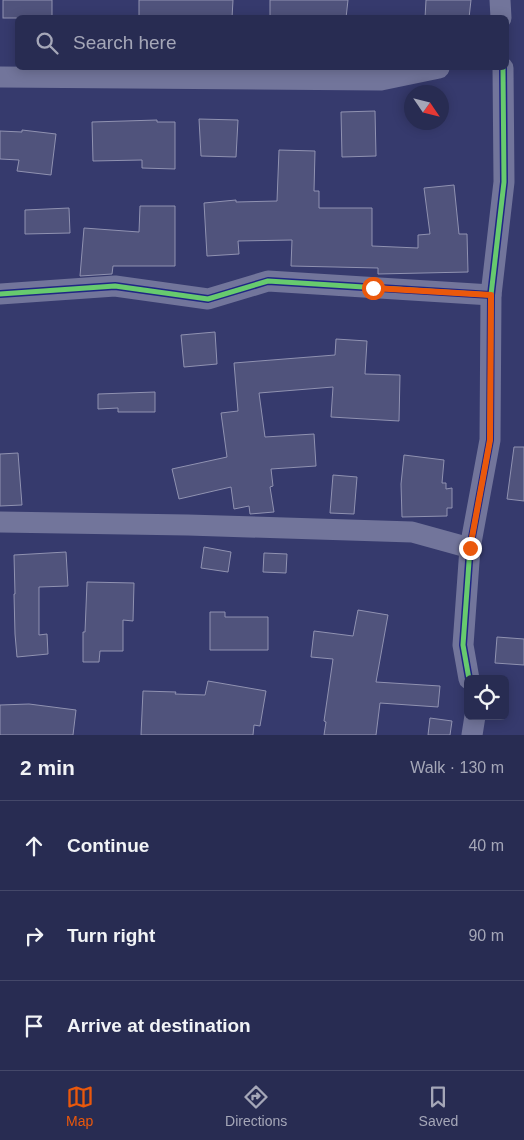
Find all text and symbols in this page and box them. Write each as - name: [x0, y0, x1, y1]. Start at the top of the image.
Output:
- search box: [15, 15, 509, 70]
- icon: search: [33, 29, 61, 57]
- text: Search here: [73, 32, 177, 53]
- north arrow: [404, 85, 449, 130]
- route start: [362, 277, 385, 300]
- route end: [459, 537, 482, 560]
- map controls: [464, 675, 509, 720]
- button: locate: [464, 675, 509, 720]
- text: 2 min: [20, 756, 75, 779]
- text: Walk · 130 m: [410, 759, 504, 776]
- icon: ahead: [20, 832, 48, 860]
- text: Continue: [67, 835, 149, 856]
- text: 40 m: [468, 837, 504, 854]
- icon: right: [20, 922, 48, 950]
- text: Turn right: [67, 925, 155, 946]
- text: 90 m: [468, 927, 504, 944]
- icon: arrive: [20, 1012, 48, 1040]
- text: Arrive at destination: [67, 1015, 251, 1036]
- tab: Map: [66, 1083, 94, 1129]
- tab: Directions: [225, 1083, 287, 1129]
- tab: Saved: [419, 1083, 458, 1129]

